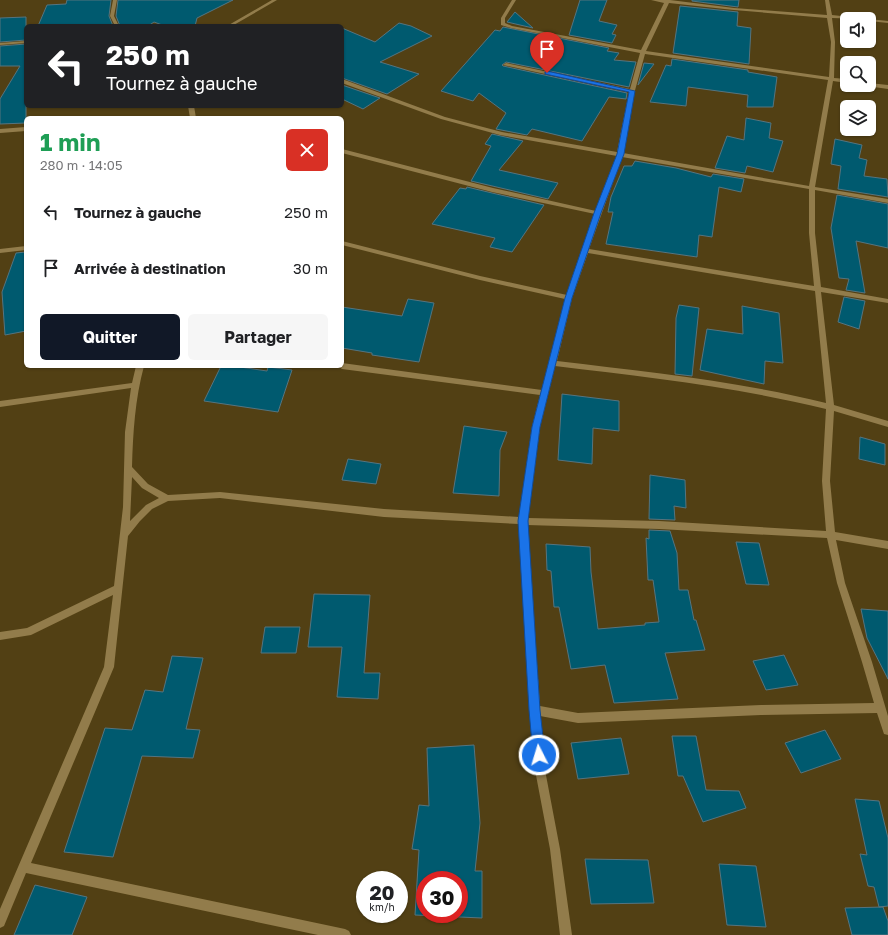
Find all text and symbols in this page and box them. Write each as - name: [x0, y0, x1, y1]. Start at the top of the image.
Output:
- map controls: [840, 12, 876, 136]
- button: sound: [840, 12, 876, 48]
- pin: [530, 32, 564, 73]
- text: 250 m: [106, 38, 190, 71]
- icon: arrive: [536, 38, 558, 60]
- icon: left: [40, 40, 92, 92]
- button: search: [840, 56, 876, 92]
- text: Tournez à gauche: [106, 72, 258, 94]
- button: layers: [840, 100, 876, 136]
- text: 1 min: [40, 127, 100, 156]
- button: close: [286, 129, 328, 171]
- text: 280 m · 14:05: [40, 157, 122, 173]
- icon: left: [40, 201, 62, 223]
- text: Tournez à gauche: [74, 203, 201, 221]
- text: 250 m: [284, 203, 328, 221]
- icon: arrive: [40, 257, 62, 279]
- text: Arrivée à destination: [74, 259, 226, 277]
- text: 30 m: [293, 259, 328, 277]
- button: Quitter: [40, 314, 180, 360]
- button: Partager: [188, 314, 328, 360]
- position arrow: [518, 734, 560, 776]
- speed limit sign: 30: [416, 871, 468, 923]
- text: 20: [369, 880, 395, 904]
- text: km/h: [369, 901, 395, 913]

